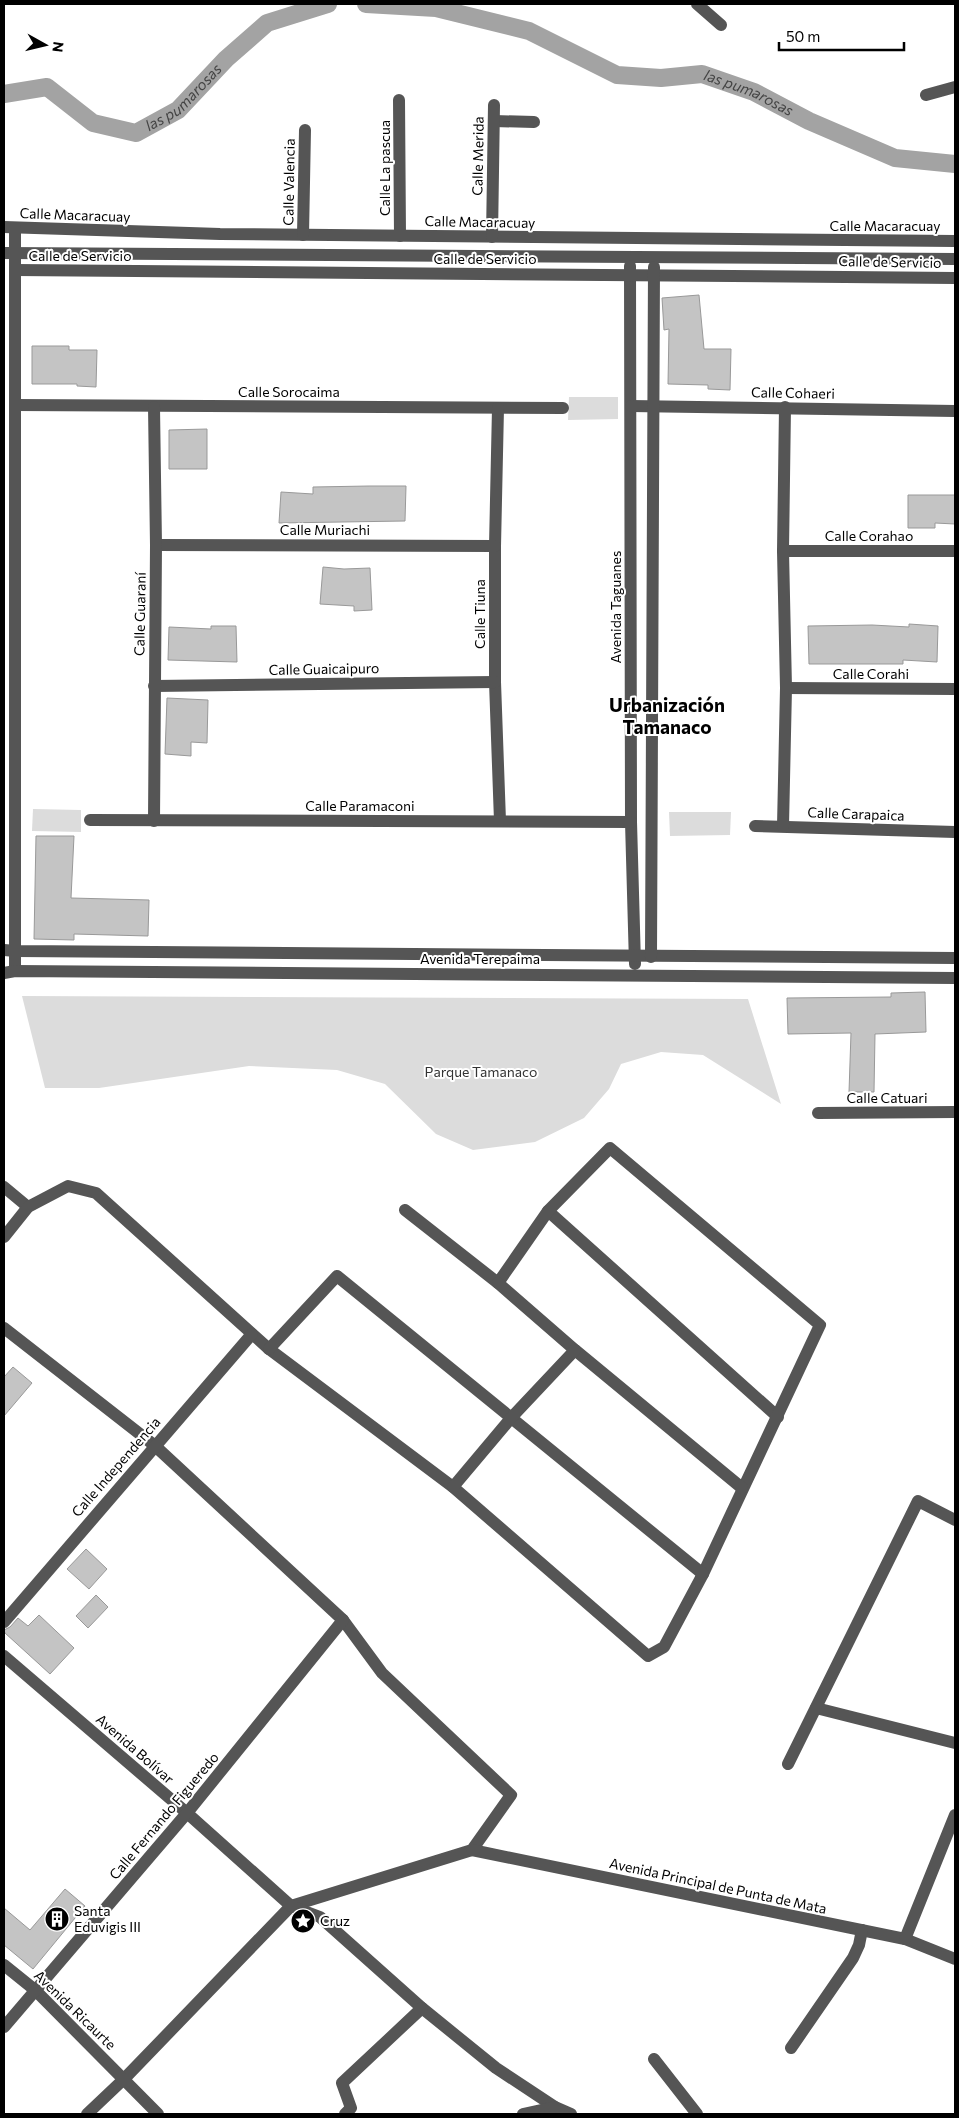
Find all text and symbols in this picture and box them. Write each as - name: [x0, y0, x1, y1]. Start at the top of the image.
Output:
- north arrow: [20, 20, 70, 70]
- scale bar: [779, 20, 904, 52]
- text: 50 m: [786, 27, 820, 45]
- text: N: [49, 40, 68, 53]
- water label: las pumarosas: [142, 59, 225, 134]
- water label: las pumarosas: [702, 65, 797, 119]
- street label: Calle Merida: [468, 116, 487, 196]
- street label: Calle La pascua: [376, 120, 393, 216]
- street label: Calle Valencia: [279, 138, 298, 226]
- street label: Calle Macaracuay: [19, 204, 131, 225]
- street label: Calle Macaracuay: [424, 212, 536, 231]
- street label: Calle Macaracuay: [830, 217, 940, 234]
- street label: Calle de Servicio: [28, 247, 132, 264]
- street label: Calle de Servicio: [433, 250, 537, 267]
- street label: Calle de Servicio: [838, 252, 942, 271]
- street label: Calle Sorocaima: [238, 383, 340, 400]
- street label: Calle Cohaeri: [751, 383, 835, 402]
- street label: Calle Muriachi: [280, 521, 370, 538]
- street label: Calle Corahao: [825, 527, 913, 544]
- street label: Avenida Taguanes: [607, 551, 624, 663]
- street label: Calle Guaraní: [130, 572, 149, 656]
- street label: Calle Tiuna: [471, 579, 488, 649]
- street label: Calle Guaicaipuro: [268, 659, 380, 678]
- street label: Calle Corahi: [833, 665, 909, 682]
- district label: Urbanización Tamanaco: [609, 693, 725, 738]
- street label: Calle Paramaconi: [305, 797, 415, 814]
- street label: Calle Carapaica: [807, 803, 905, 824]
- street label: Avenida Terepaima: [420, 950, 540, 967]
- park label: Parque Tamanaco: [425, 1063, 537, 1080]
- street label: Calle Catuari: [846, 1089, 928, 1106]
- street label: Calle Independencia: [68, 1413, 164, 1520]
- street label: Avenida Bolívar: [93, 1710, 178, 1787]
- street label: Calle Fernando Figueredo: [105, 1749, 222, 1883]
- street label: Avenida Principal de Punta de Mata: [608, 1854, 828, 1917]
- place label: Santa Eduvigis III: [74, 1902, 141, 1935]
- building icon: Santa Eduvigis III: [44, 1906, 70, 1932]
- place icon: Cruz: [290, 1908, 316, 1934]
- place label: Cruz: [320, 1912, 350, 1929]
- street label: Avenida Ricaurte: [31, 1966, 120, 2053]

